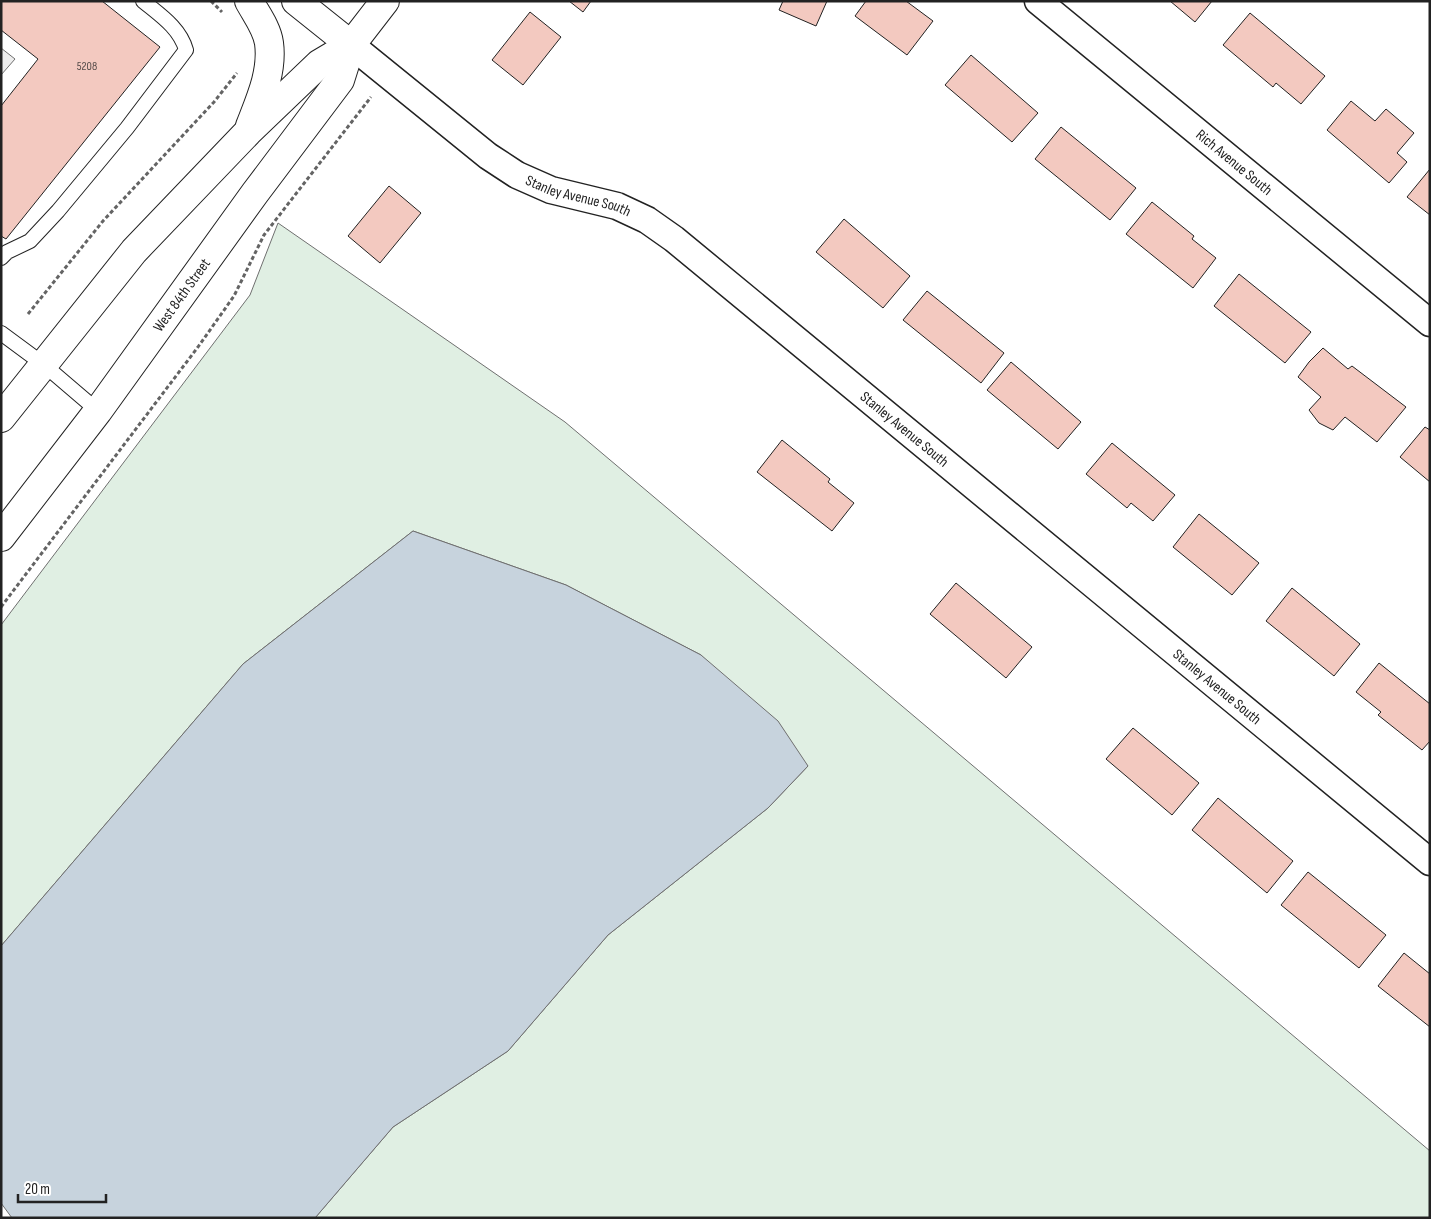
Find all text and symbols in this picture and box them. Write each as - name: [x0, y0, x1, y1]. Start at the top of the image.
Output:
- house number: 5208: [77, 59, 97, 74]
- street label: Rich Avenue South: [1192, 125, 1276, 199]
- street label: Stanley Avenue South: [523, 171, 634, 221]
- street label: West 84th Street: [149, 254, 215, 335]
- street label: Stanley Avenue South: [856, 387, 953, 471]
- street label: Stanley Avenue South: [1169, 645, 1265, 729]
- scale bar: [18, 1172, 105, 1204]
- text: 20 m: [25, 1180, 50, 1199]

